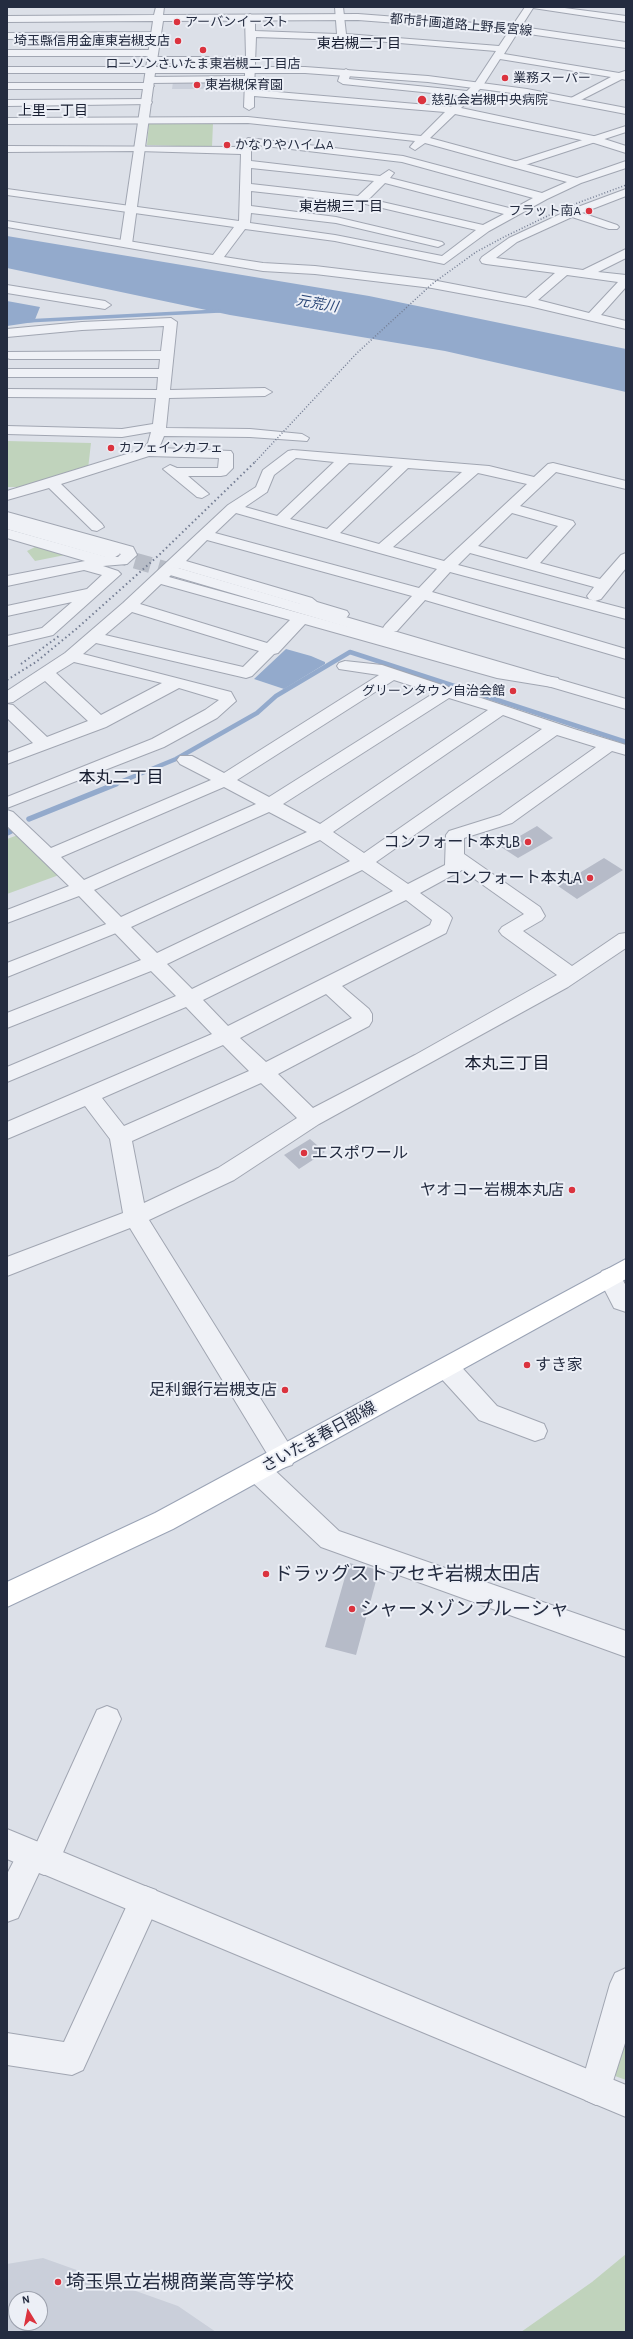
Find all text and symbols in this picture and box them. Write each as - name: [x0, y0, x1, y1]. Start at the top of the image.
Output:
- street label: 都市計画道路上野長宮線: [389, 11, 533, 39]
- place label: アーバンイースト: [185, 14, 288, 30]
- marker: アーバンイースト: [172, 17, 182, 27]
- place label: 埼玉縣信用金庫東岩槻支店: [14, 33, 170, 49]
- marker: 埼玉縣信用金庫東岩槻支店: [173, 36, 183, 46]
- district label: 東岩槻二丁目: [317, 36, 401, 52]
- marker: ローソンさいたま東岩槻二丁目店: [198, 45, 208, 55]
- place label: ローソンさいたま東岩槻二丁目店: [106, 56, 300, 72]
- place label: 業務スーパー: [513, 70, 591, 86]
- marker: 業務スーパー: [500, 73, 510, 83]
- place label: 東岩槻保育園: [205, 77, 283, 93]
- marker: 東岩槻保育園: [192, 80, 202, 90]
- place label: 慈弘会岩槻中央病院: [431, 92, 548, 108]
- marker: 慈弘会岩槻中央病院: [416, 94, 428, 106]
- district label: 上里一丁目: [18, 103, 88, 119]
- place label: かなりやハイムA: [235, 137, 334, 153]
- marker: かなりやハイムA: [222, 140, 232, 150]
- district label: 東岩槻三丁目: [299, 199, 383, 215]
- place label: フラット南A: [508, 203, 581, 219]
- marker: フラット南A: [584, 206, 594, 216]
- water label: 元荒川: [295, 292, 339, 316]
- place label: カフェインカフェ: [119, 440, 223, 456]
- marker: カフェインカフェ: [106, 443, 116, 453]
- place label: グリーンタウン自治会館: [362, 683, 505, 699]
- marker: グリーンタウン自治会館: [508, 686, 518, 696]
- district label: 本丸二丁目: [79, 768, 163, 788]
- place label: コンフォート本丸B: [383, 832, 520, 852]
- marker: コンフォート本丸B: [523, 837, 533, 847]
- place label: コンフォート本丸A: [445, 868, 582, 888]
- marker: コンフォート本丸A: [585, 873, 595, 883]
- district label: 本丸三丁目: [465, 1054, 549, 1074]
- place label: エスポワール: [312, 1143, 408, 1163]
- marker: エスポワール: [299, 1148, 309, 1158]
- place label: ヤオコー岩槻本丸店: [420, 1180, 564, 1200]
- marker: ヤオコー岩槻本丸店: [567, 1185, 577, 1195]
- place label: すき家: [535, 1355, 583, 1375]
- marker: すき家: [522, 1360, 532, 1370]
- place label: 足利銀行岩槻支店: [149, 1380, 277, 1400]
- marker: 足利銀行岩槻支店: [280, 1385, 290, 1395]
- street label: さいたま春日部線: [258, 1398, 380, 1476]
- place label: ドラッグストアセキ岩槻太田店: [274, 1563, 540, 1585]
- marker: ドラッグストアセキ岩槻太田店: [261, 1569, 271, 1579]
- place label: シャーメゾンプルーシャ: [360, 1598, 569, 1620]
- marker: シャーメゾンプルーシャ: [347, 1604, 357, 1614]
- place label: 埼玉県立岩槻商業高等学校: [66, 2271, 294, 2293]
- marker: 埼玉県立岩槻商業高等学校: [53, 2277, 63, 2287]
- north arrow: [8, 2291, 48, 2331]
- text: N: [21, 2294, 31, 2306]

